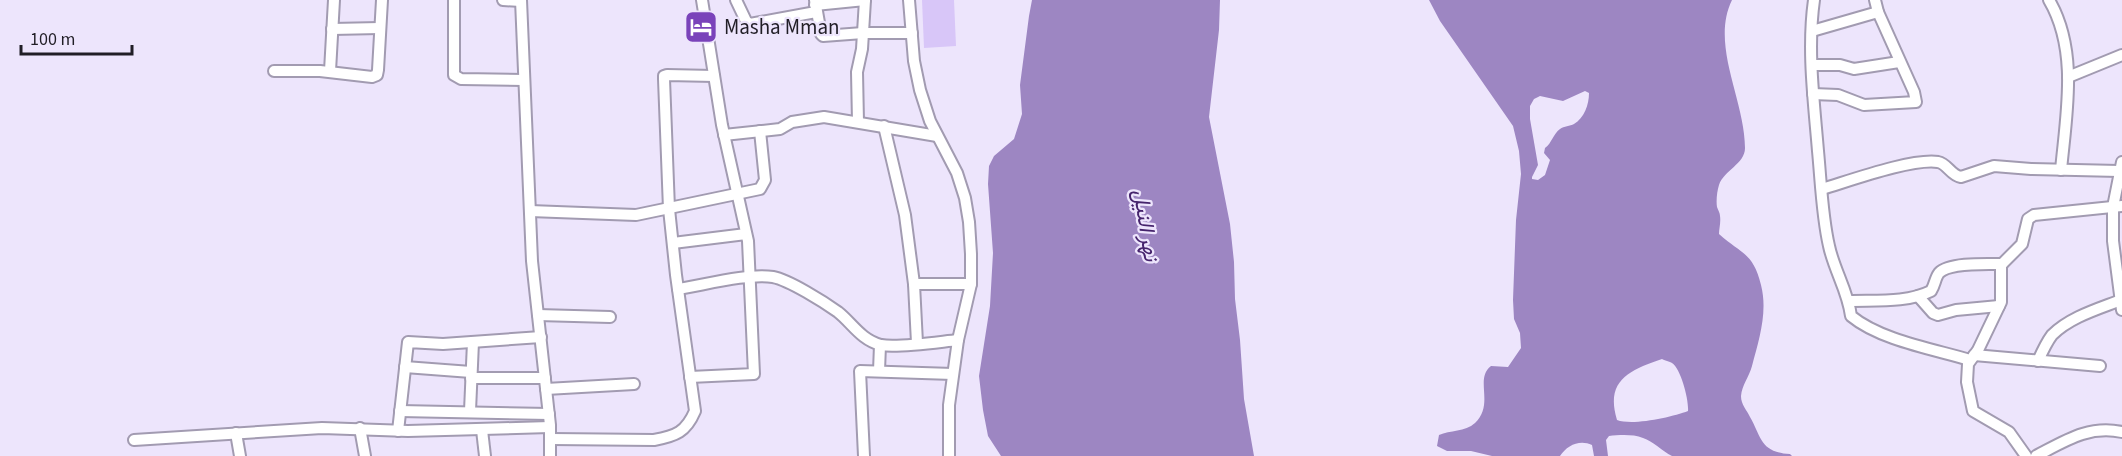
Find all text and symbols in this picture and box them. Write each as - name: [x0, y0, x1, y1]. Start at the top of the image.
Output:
- hotel icon: Masha Mman: [683, 9, 719, 45]
- place label: Masha Mman: [724, 12, 840, 42]
- scale bar: [21, 18, 132, 56]
- text: 100 m: [30, 27, 75, 52]
- water label: نهر النيل: [1125, 187, 1168, 265]

